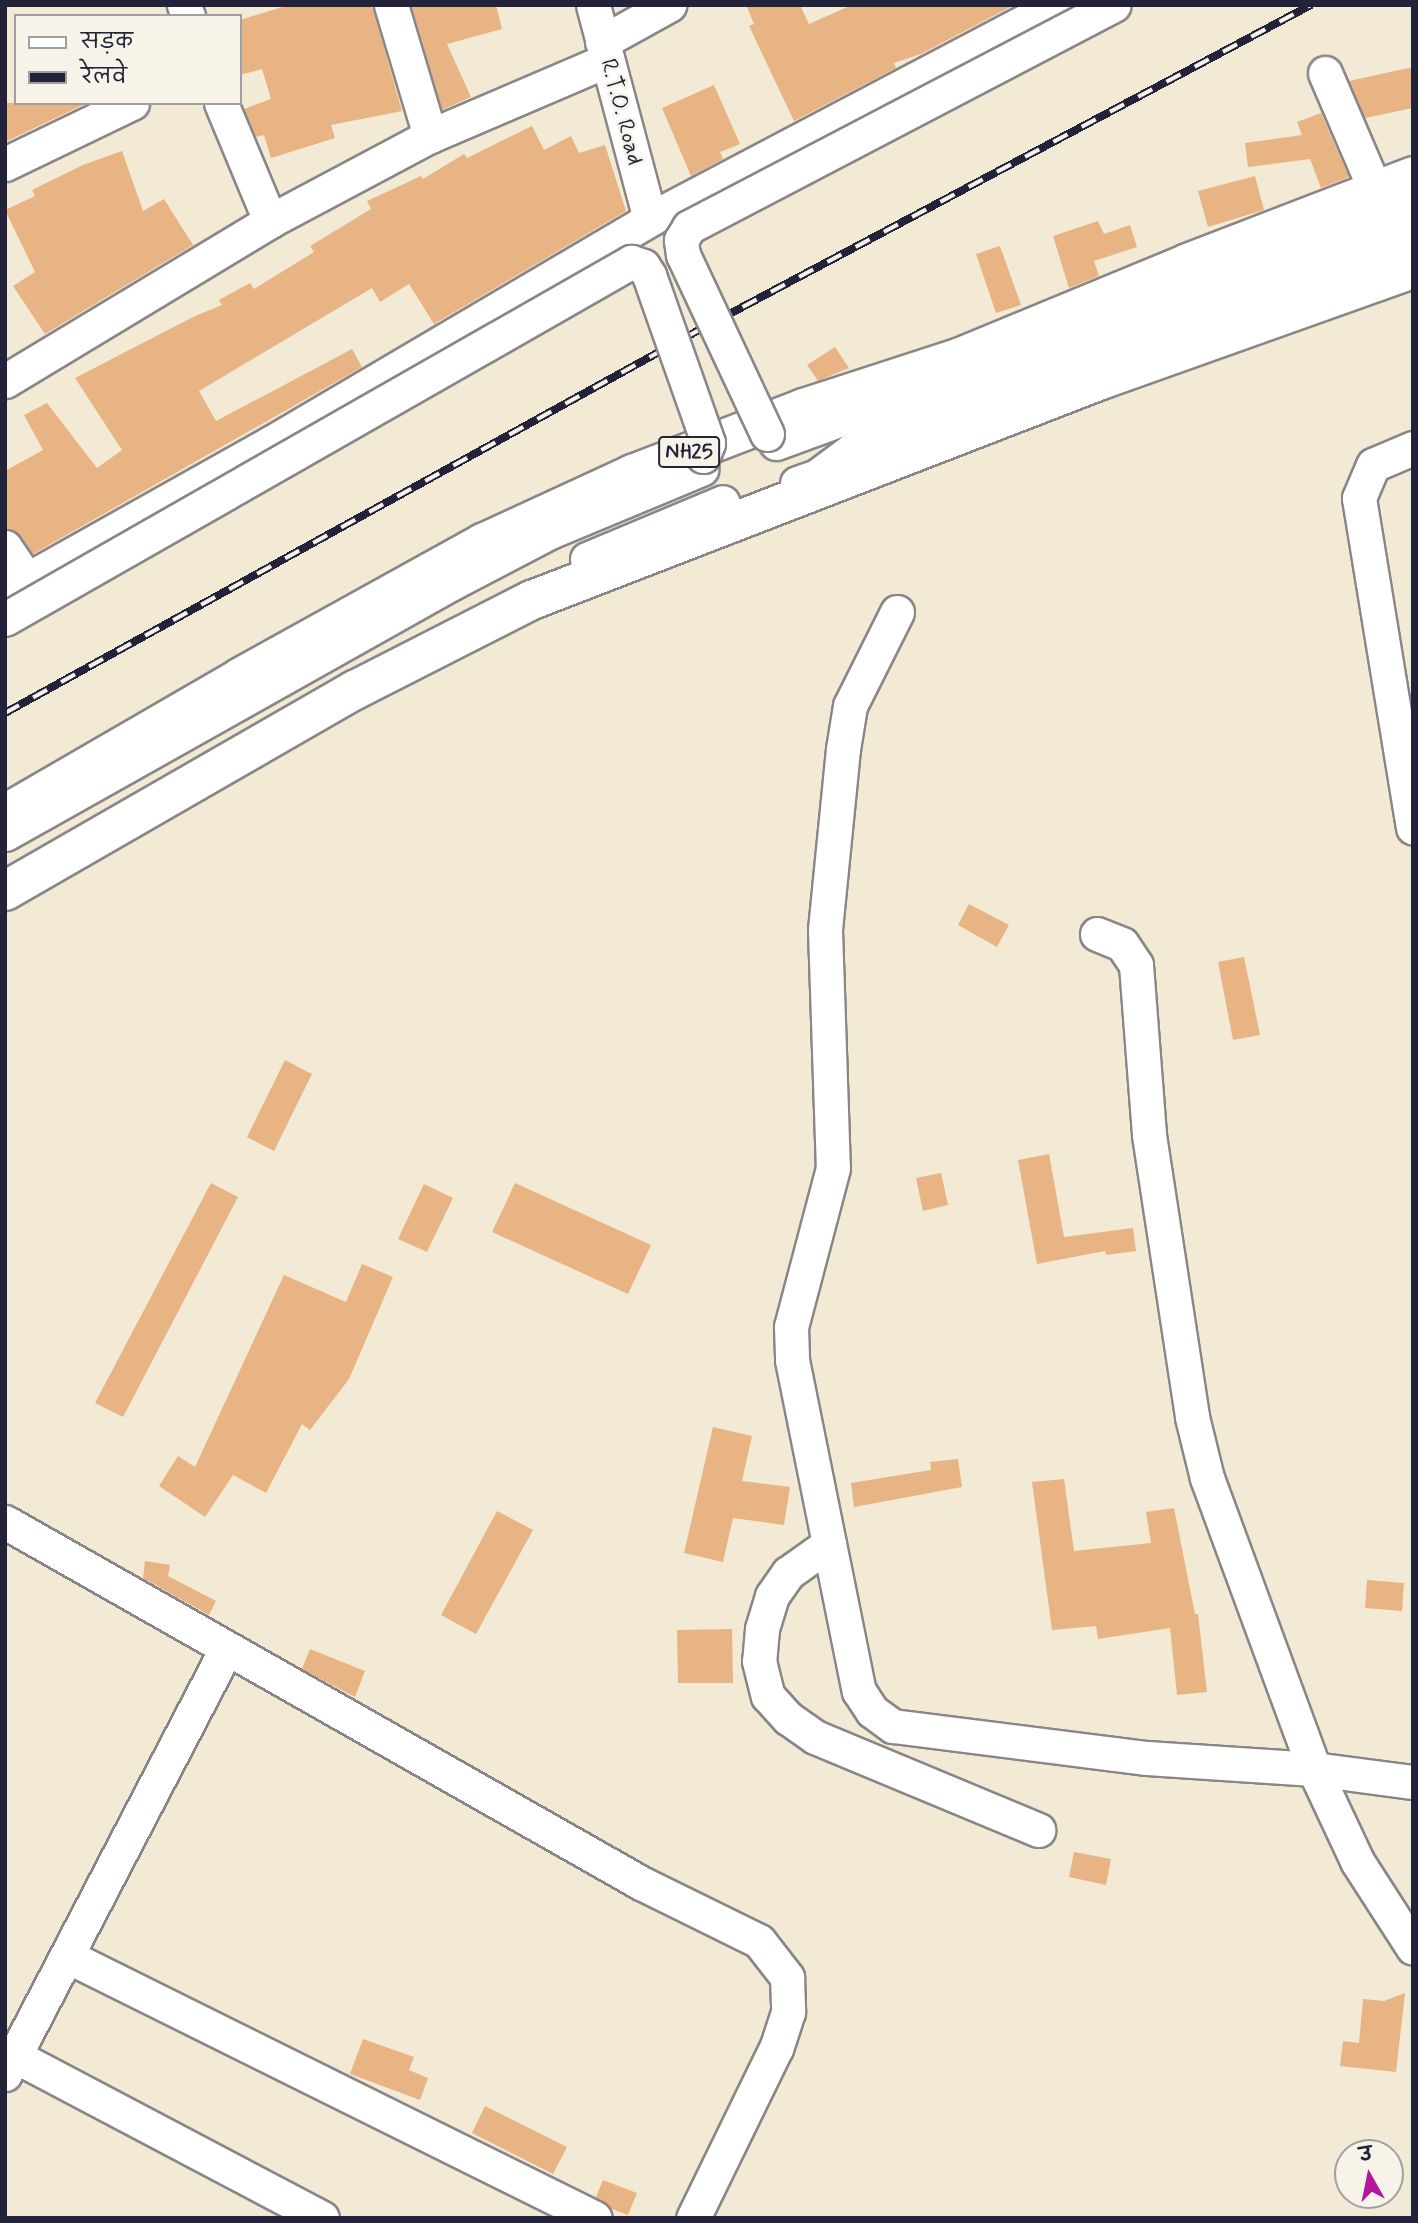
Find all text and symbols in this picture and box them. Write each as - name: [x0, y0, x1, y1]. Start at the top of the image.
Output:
- legend: [14, 14, 242, 105]
- text: सड़क: [81, 28, 133, 56]
- street label: R.T.O. Road: [594, 56, 648, 168]
- text: रेलवे: [81, 63, 127, 91]
- road number: NH25: [658, 434, 720, 470]
- north arrow: [1334, 2139, 1404, 2209]
- text: उ: [1358, 2141, 1374, 2168]

